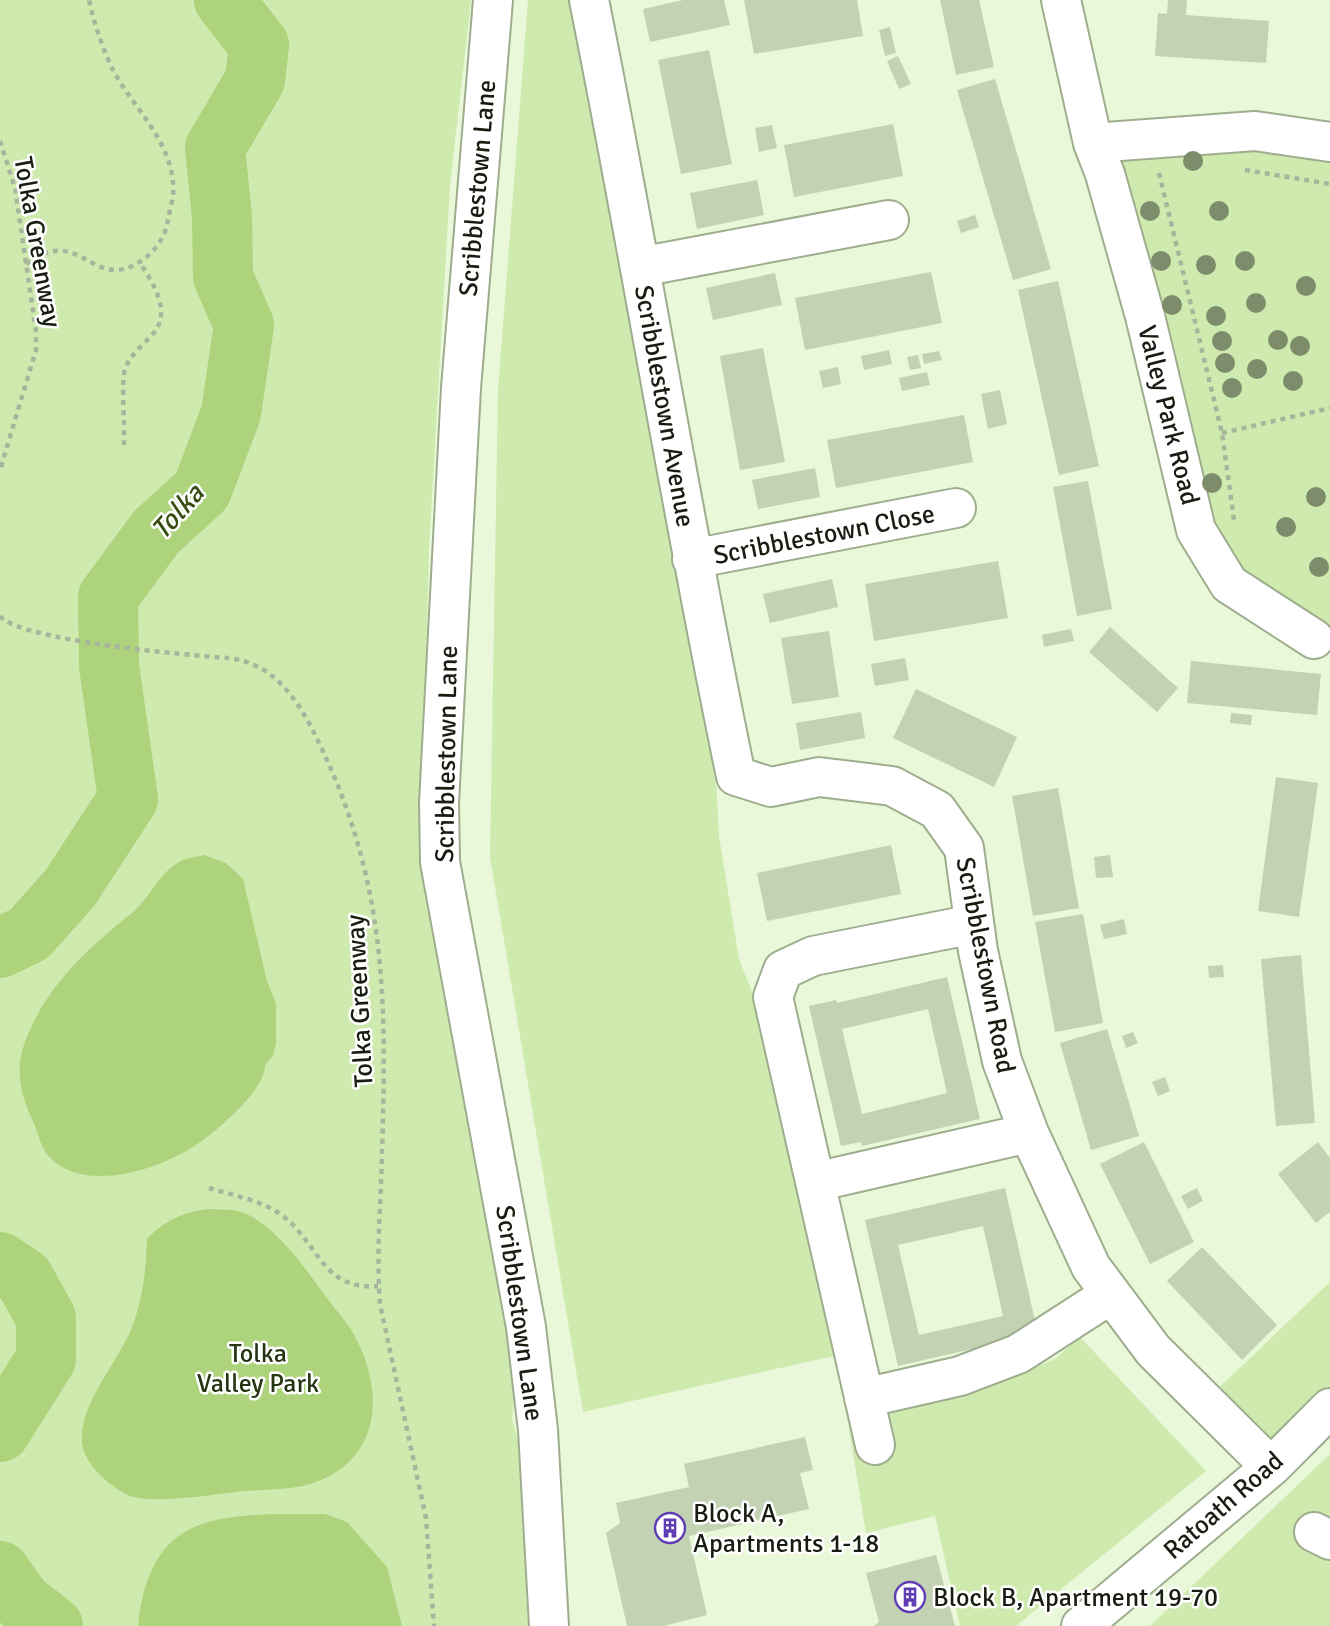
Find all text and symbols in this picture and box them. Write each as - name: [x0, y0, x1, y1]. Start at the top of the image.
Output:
- street label: Scribblestown Lane: [453, 78, 503, 298]
- street label: Tolka Greenway: [6, 154, 68, 330]
- street label: Scribblestown Avenue: [627, 283, 701, 530]
- street label: Valley Park Road: [1130, 322, 1206, 508]
- water label: Tolka: [144, 476, 212, 546]
- street label: Scribblestown Close: [711, 498, 938, 572]
- street label: Scribblestown Lane: [429, 645, 465, 863]
- street label: Scribblestown Road: [948, 854, 1022, 1076]
- street label: Tolka Greenway: [339, 914, 381, 1088]
- street label: Scribblestown Lane: [488, 1203, 550, 1423]
- park label: Tolka Valley Park: [197, 1338, 319, 1400]
- street label: Ratoath Road: [1157, 1445, 1290, 1566]
- place label: Block A, Apartments 1-18: [693, 1498, 879, 1560]
- building icon: Block A, Apartments 1-18: [653, 1511, 687, 1545]
- building icon: Block B, Apartment 19-70: [893, 1580, 927, 1614]
- place label: Block B, Apartment 19-70: [933, 1582, 1218, 1614]

